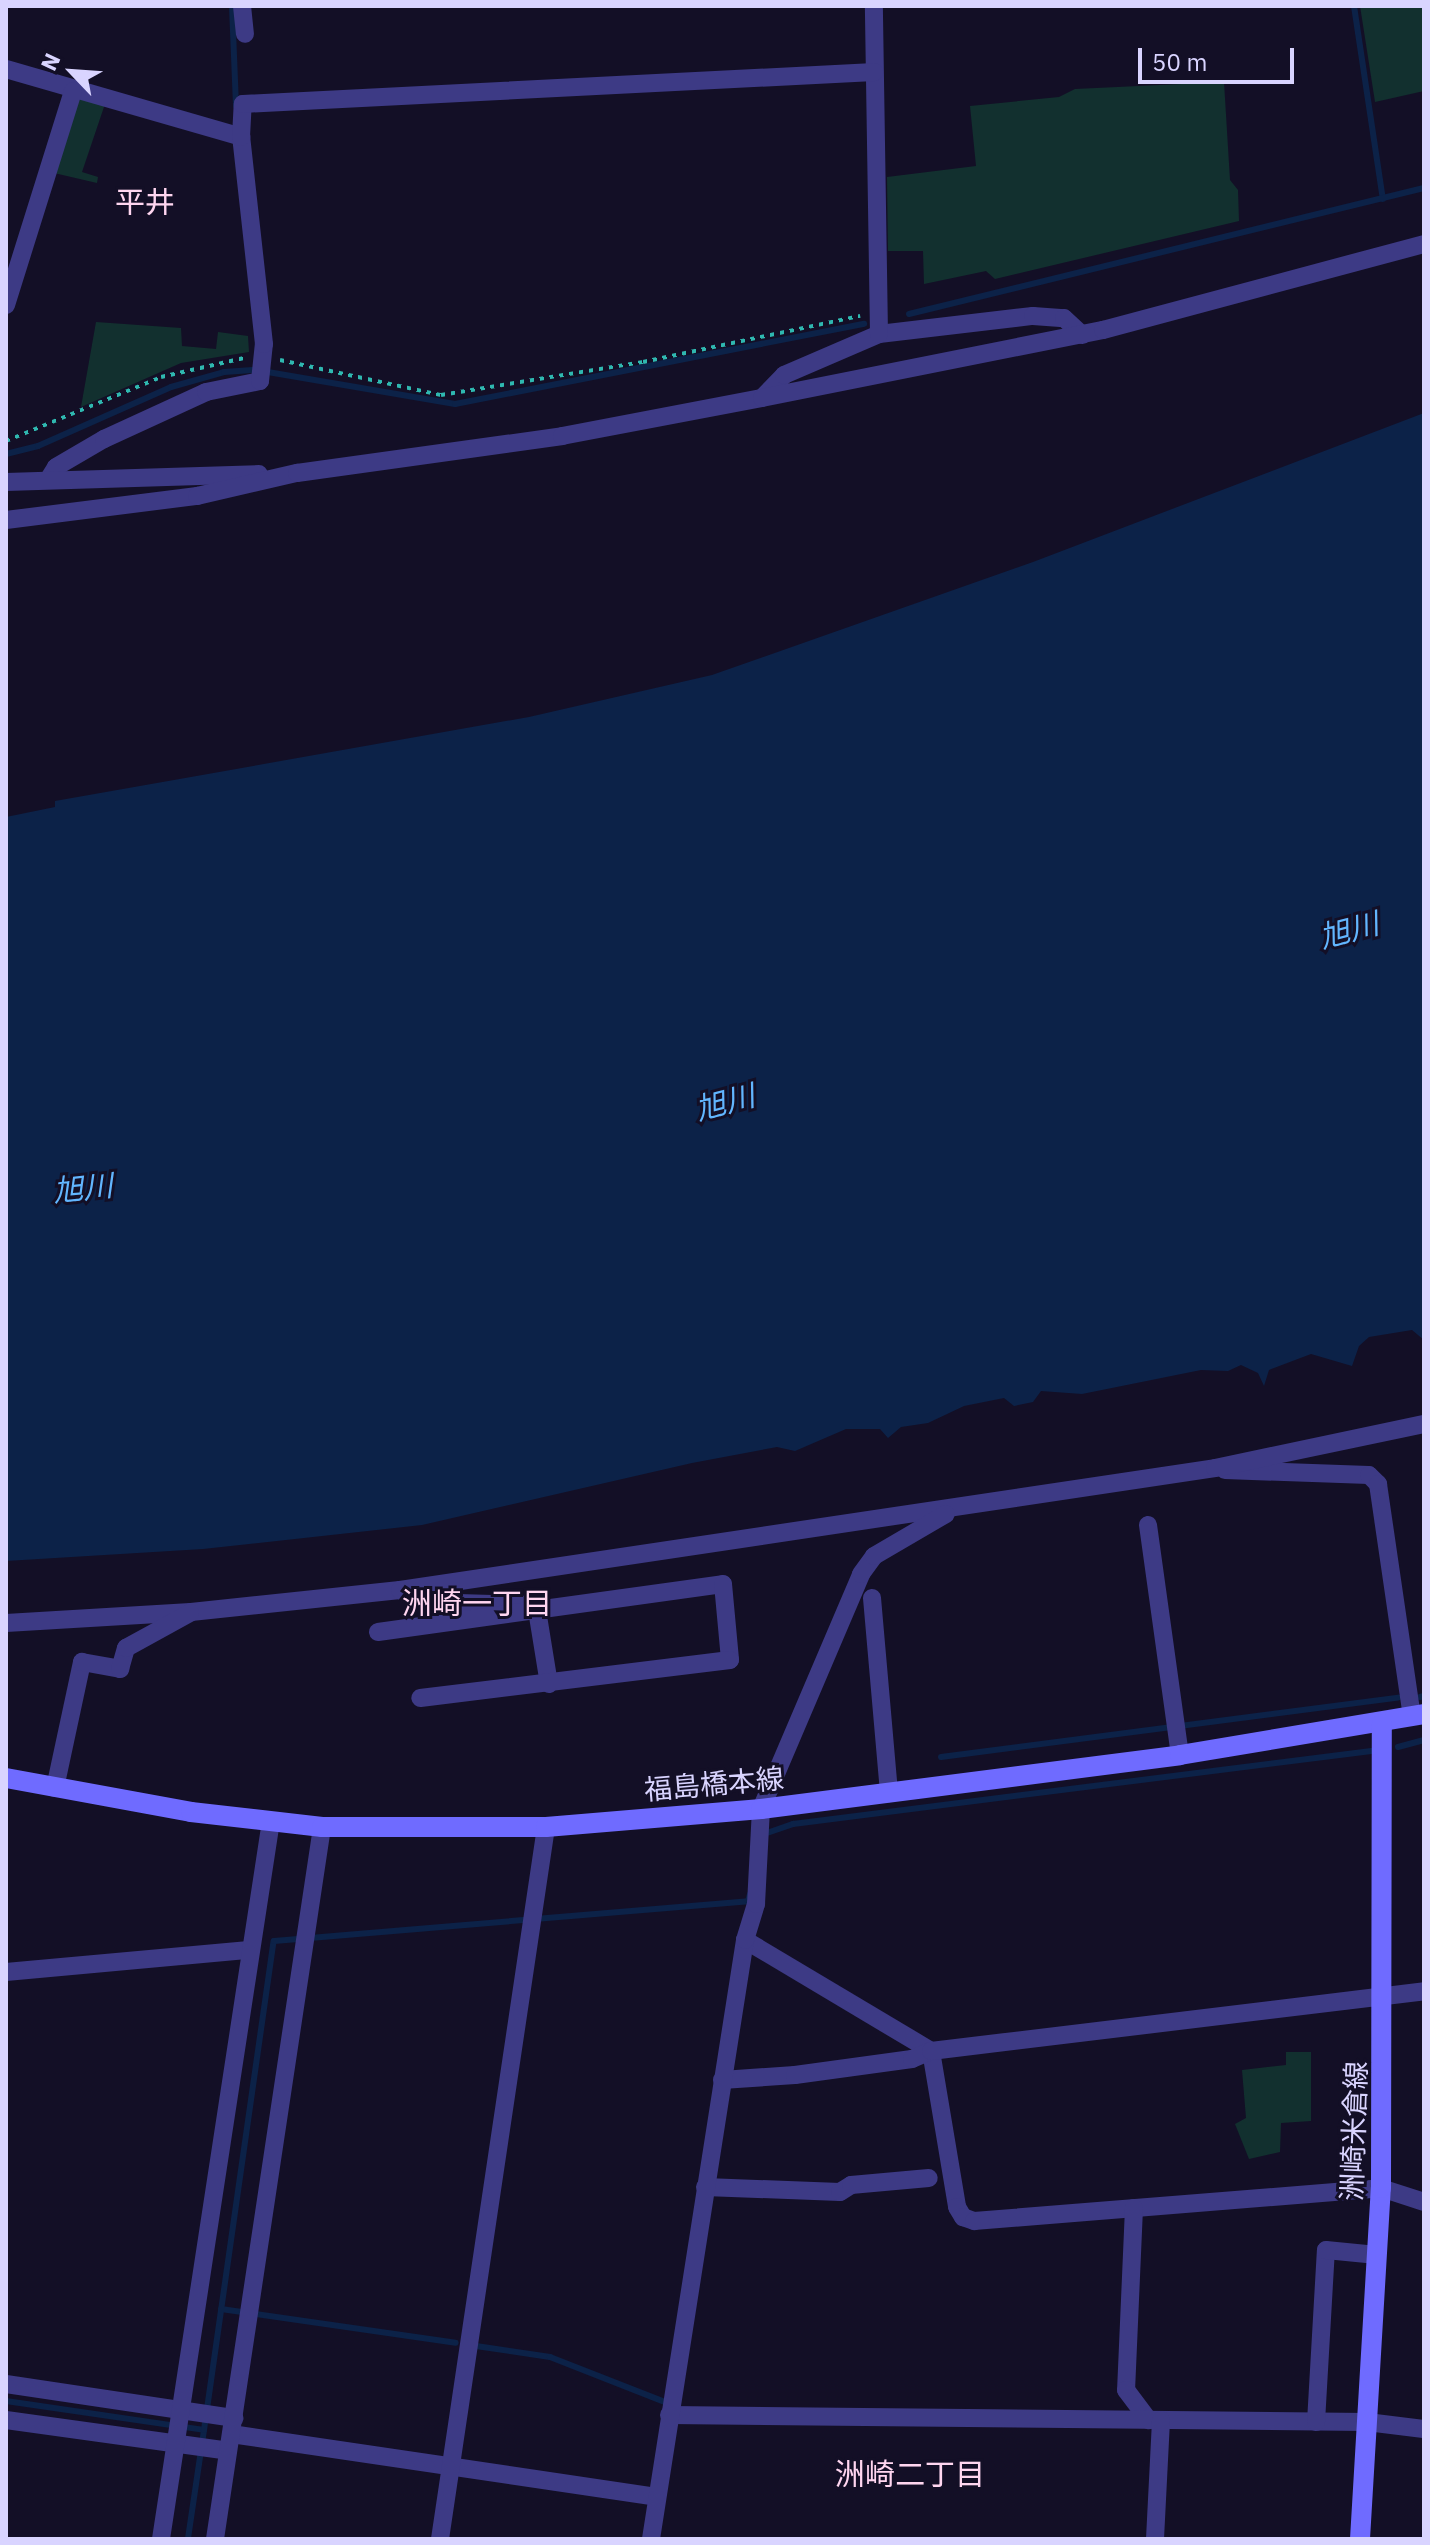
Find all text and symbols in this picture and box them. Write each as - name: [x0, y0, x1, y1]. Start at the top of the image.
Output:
- north arrow: [32, 32, 112, 112]
- scale bar: [1142, 32, 1298, 82]
- text: 50 m: [1152, 46, 1207, 78]
- text: N: [33, 48, 66, 75]
- district label: 平井: [115, 184, 175, 220]
- water label: 旭川: [1315, 905, 1383, 955]
- water label: 旭川: [691, 1077, 759, 1127]
- water label: 旭川: [51, 1167, 115, 1209]
- district label: 洲崎一丁目: [402, 1585, 552, 1621]
- street label: 福島橋本線: [643, 1761, 785, 1807]
- street label: 洲崎米倉線: [1335, 2060, 1373, 2202]
- district label: 洲崎二丁目: [835, 2456, 985, 2492]

